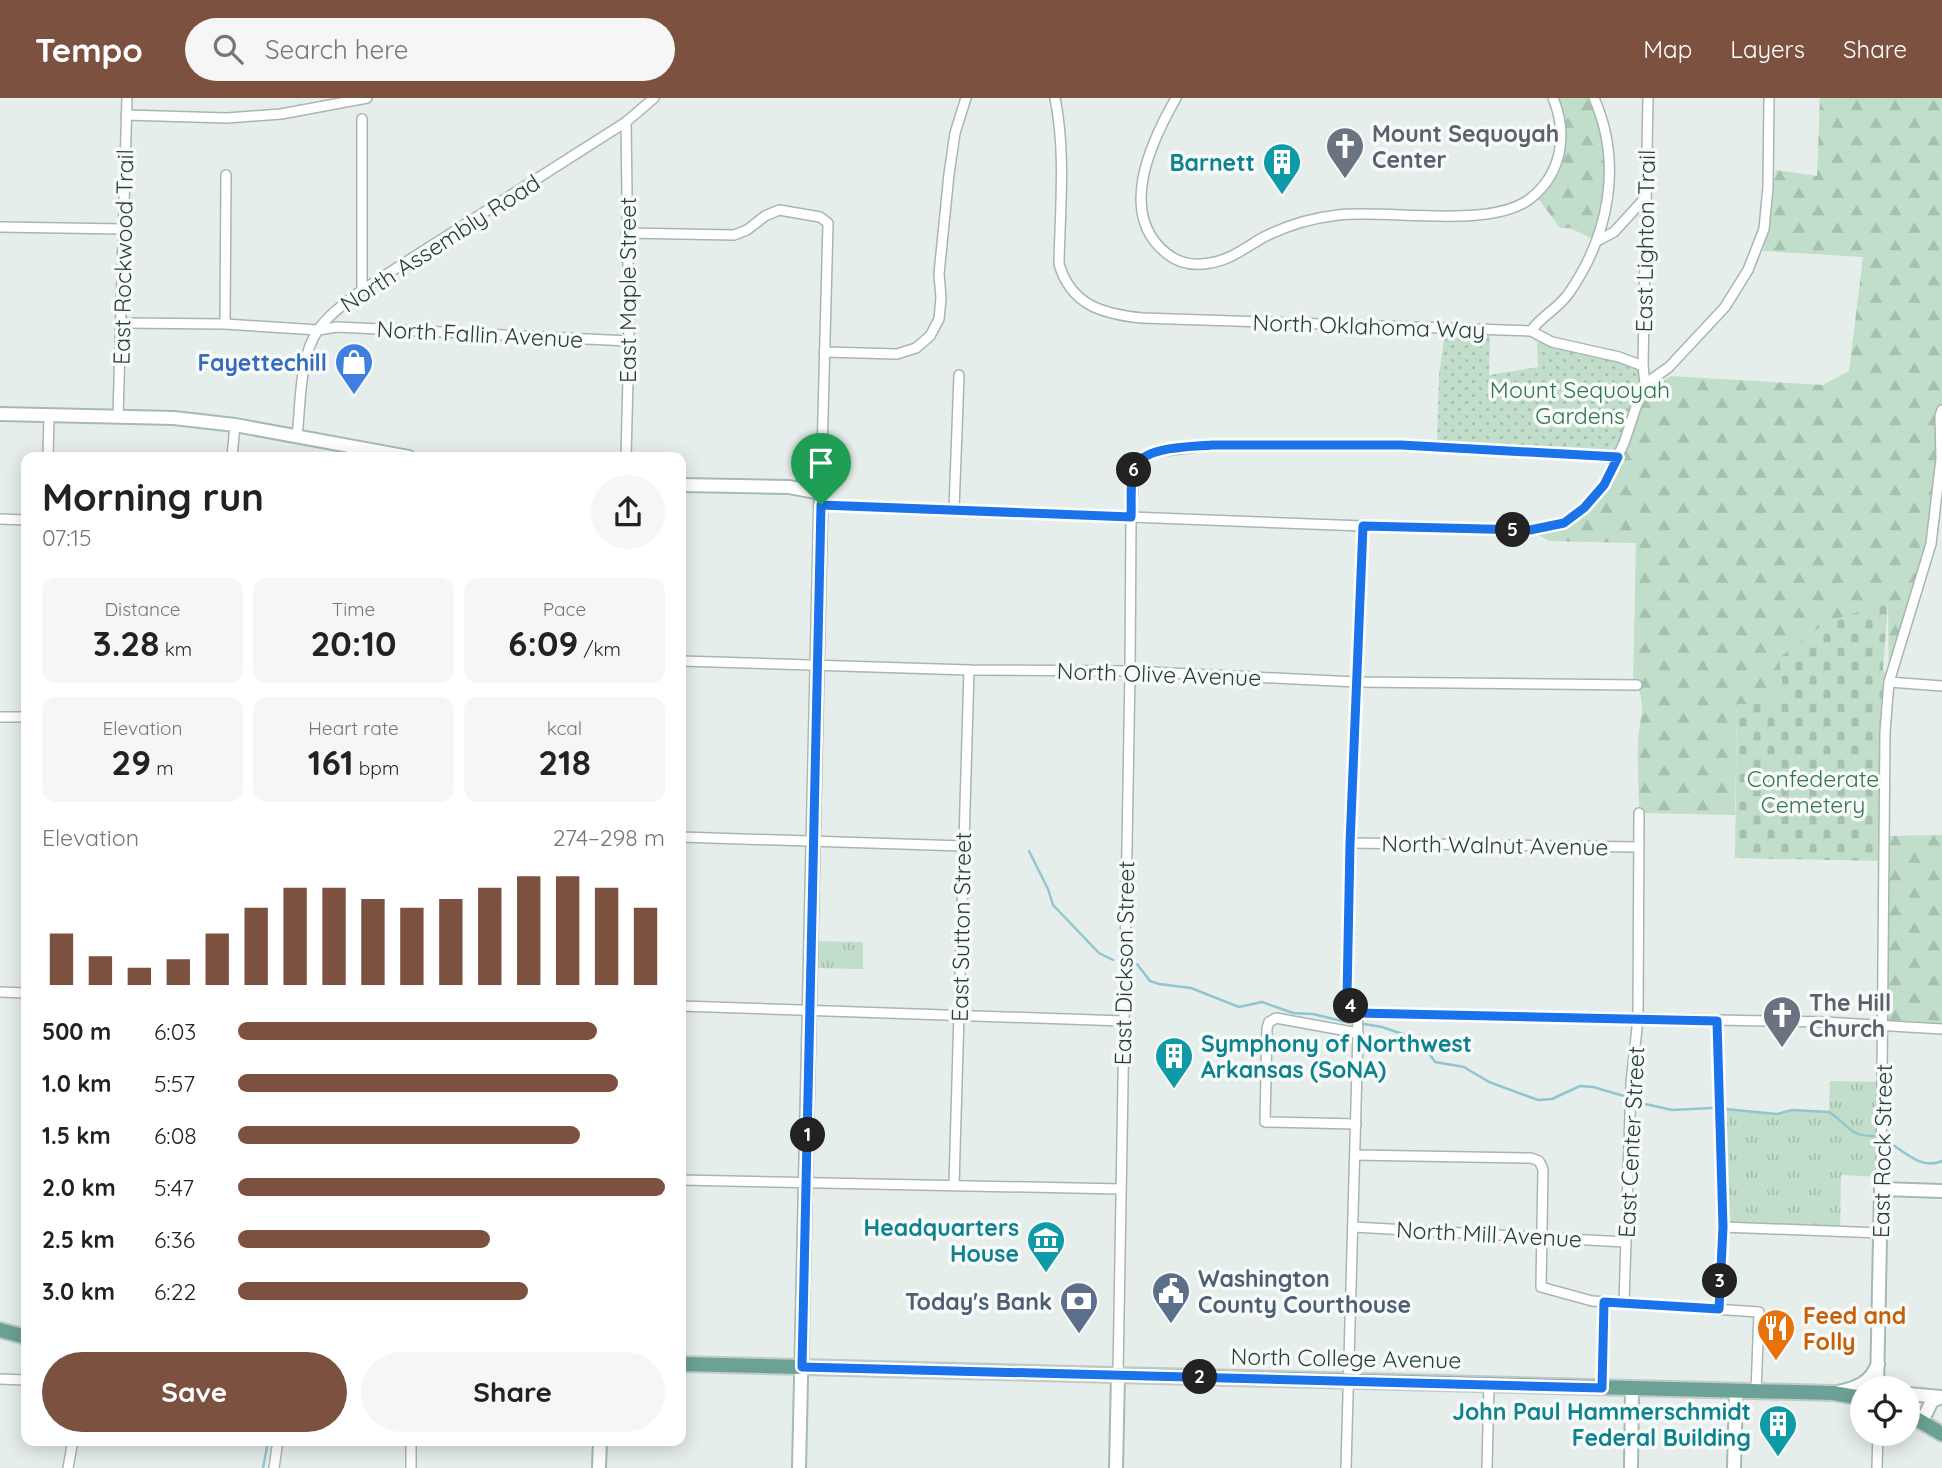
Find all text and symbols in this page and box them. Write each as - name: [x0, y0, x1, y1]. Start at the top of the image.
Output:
- search box: [185, 18, 675, 81]
- text: Tempo: [35, 29, 143, 70]
- icon: search: [209, 30, 247, 68]
- text: Search here: [265, 33, 408, 66]
- text: Map: [1643, 34, 1692, 64]
- text: Layers: [1730, 34, 1805, 64]
- text: Share: [1843, 34, 1907, 64]
- place label: Mount Sequoyah Center: [1372, 119, 1559, 174]
- church icon: Mount Sequoyah Center: [1324, 125, 1366, 180]
- building icon: Barnett: [1261, 141, 1303, 196]
- place label: Barnett: [1169, 148, 1255, 177]
- street label: East Rockwood Trail: [107, 149, 139, 365]
- street label: East Lighton Trail: [1629, 149, 1661, 333]
- street label: North Assembly Road: [335, 168, 545, 318]
- street label: East Maple Street: [613, 197, 642, 383]
- street label: North Oklahoma Way: [1252, 307, 1486, 345]
- street label: North Fallin Avenue: [376, 314, 584, 354]
- shop icon: Fayettechill: [333, 341, 375, 396]
- place label: Fayettechill: [198, 348, 327, 377]
- park label: Mount Sequoyah Gardens: [1490, 375, 1670, 430]
- pin: [791, 433, 851, 505]
- icon: arrive: [802, 444, 840, 482]
- pin: 6: [1116, 452, 1152, 488]
- text: 6: [1128, 457, 1139, 481]
- text: Morning run: [42, 473, 264, 521]
- button: share: [591, 475, 665, 549]
- pin: 5: [1496, 512, 1530, 548]
- text: 5: [1507, 517, 1518, 541]
- text: 07:15: [42, 523, 92, 552]
- text: Distance: [104, 597, 181, 621]
- text: Time: [332, 597, 375, 621]
- text: Pace: [543, 597, 586, 621]
- text: 3.28: [93, 621, 159, 665]
- text: 20:10: [310, 621, 397, 665]
- text: 6:09: [508, 621, 578, 665]
- text: km: [159, 637, 192, 661]
- text: /km: [578, 637, 621, 661]
- street label: North Olive Avenue: [1056, 656, 1262, 692]
- text: Elevation: [102, 716, 183, 740]
- text: Heart rate: [308, 716, 399, 740]
- text: kcal: [547, 716, 582, 740]
- text: 29: [111, 740, 151, 784]
- text: 161: [308, 740, 354, 784]
- text: 218: [538, 740, 591, 784]
- text: m: [151, 756, 174, 780]
- text: bpm: [354, 756, 399, 780]
- park label: Confederate Cemetery: [1747, 764, 1879, 819]
- text: Elevation: [42, 823, 139, 852]
- text: 274–298 m: [553, 823, 665, 852]
- street label: North Walnut Avenue: [1381, 829, 1609, 861]
- street label: East Sutton Street: [945, 832, 977, 1022]
- street label: East Dickson Street: [1108, 860, 1140, 1066]
- pin: 4: [1334, 988, 1368, 1024]
- place label: The Hill Church: [1809, 988, 1891, 1043]
- text: 4: [1345, 993, 1356, 1017]
- church icon: The Hill Church: [1761, 994, 1803, 1049]
- text: 500 m: [42, 1017, 111, 1046]
- text: 6:03: [154, 1017, 196, 1046]
- place label: Symphony of Northwest Arkansas (SoNA): [1201, 1029, 1472, 1084]
- building icon: Symphony of Northwest Arkansas (SoNA): [1153, 1035, 1195, 1090]
- street label: East Center Street: [1611, 1045, 1651, 1239]
- street label: East Rock Street: [1866, 1063, 1898, 1238]
- text: 1.0 km: [42, 1069, 112, 1098]
- text: 5:57: [154, 1069, 195, 1098]
- pin: 1: [790, 1118, 826, 1152]
- text: 1.5 km: [42, 1121, 111, 1150]
- text: 6:08: [154, 1121, 197, 1150]
- text: 1: [804, 1122, 811, 1146]
- text: 2.0 km: [42, 1173, 116, 1202]
- text: 5:47: [154, 1173, 194, 1202]
- place label: Headquarters House: [864, 1213, 1019, 1268]
- street label: North Mill Avenue: [1395, 1215, 1583, 1253]
- museum icon: Headquarters House: [1025, 1219, 1067, 1274]
- text: 2.5 km: [42, 1225, 115, 1254]
- text: 6:36: [154, 1225, 195, 1254]
- place label: Washington County Courthouse: [1198, 1264, 1411, 1319]
- pin: 3: [1702, 1264, 1738, 1298]
- text: 3: [1714, 1268, 1725, 1292]
- public building icon: Washington County Courthouse: [1150, 1270, 1192, 1325]
- text: 3.0 km: [42, 1277, 115, 1306]
- text: 6:22: [154, 1277, 196, 1306]
- bank icon: Today's Bank: [1058, 1280, 1100, 1335]
- place label: Today's Bank: [905, 1287, 1052, 1316]
- place label: Feed and Folly: [1803, 1301, 1906, 1356]
- restaurant icon: Feed and Folly: [1755, 1307, 1797, 1362]
- street label: North College Avenue: [1230, 1341, 1462, 1375]
- button: Save: [42, 1352, 347, 1432]
- button: Share: [361, 1352, 665, 1432]
- pin: 2: [1182, 1360, 1218, 1394]
- text: 2: [1194, 1364, 1205, 1388]
- map controls: [1850, 1376, 1920, 1446]
- button: locate: [1850, 1376, 1920, 1446]
- place label: John Paul Hammerschmidt Federal Building: [1452, 1397, 1751, 1452]
- building icon: John Paul Hammerschmidt Federal Building: [1757, 1403, 1799, 1458]

